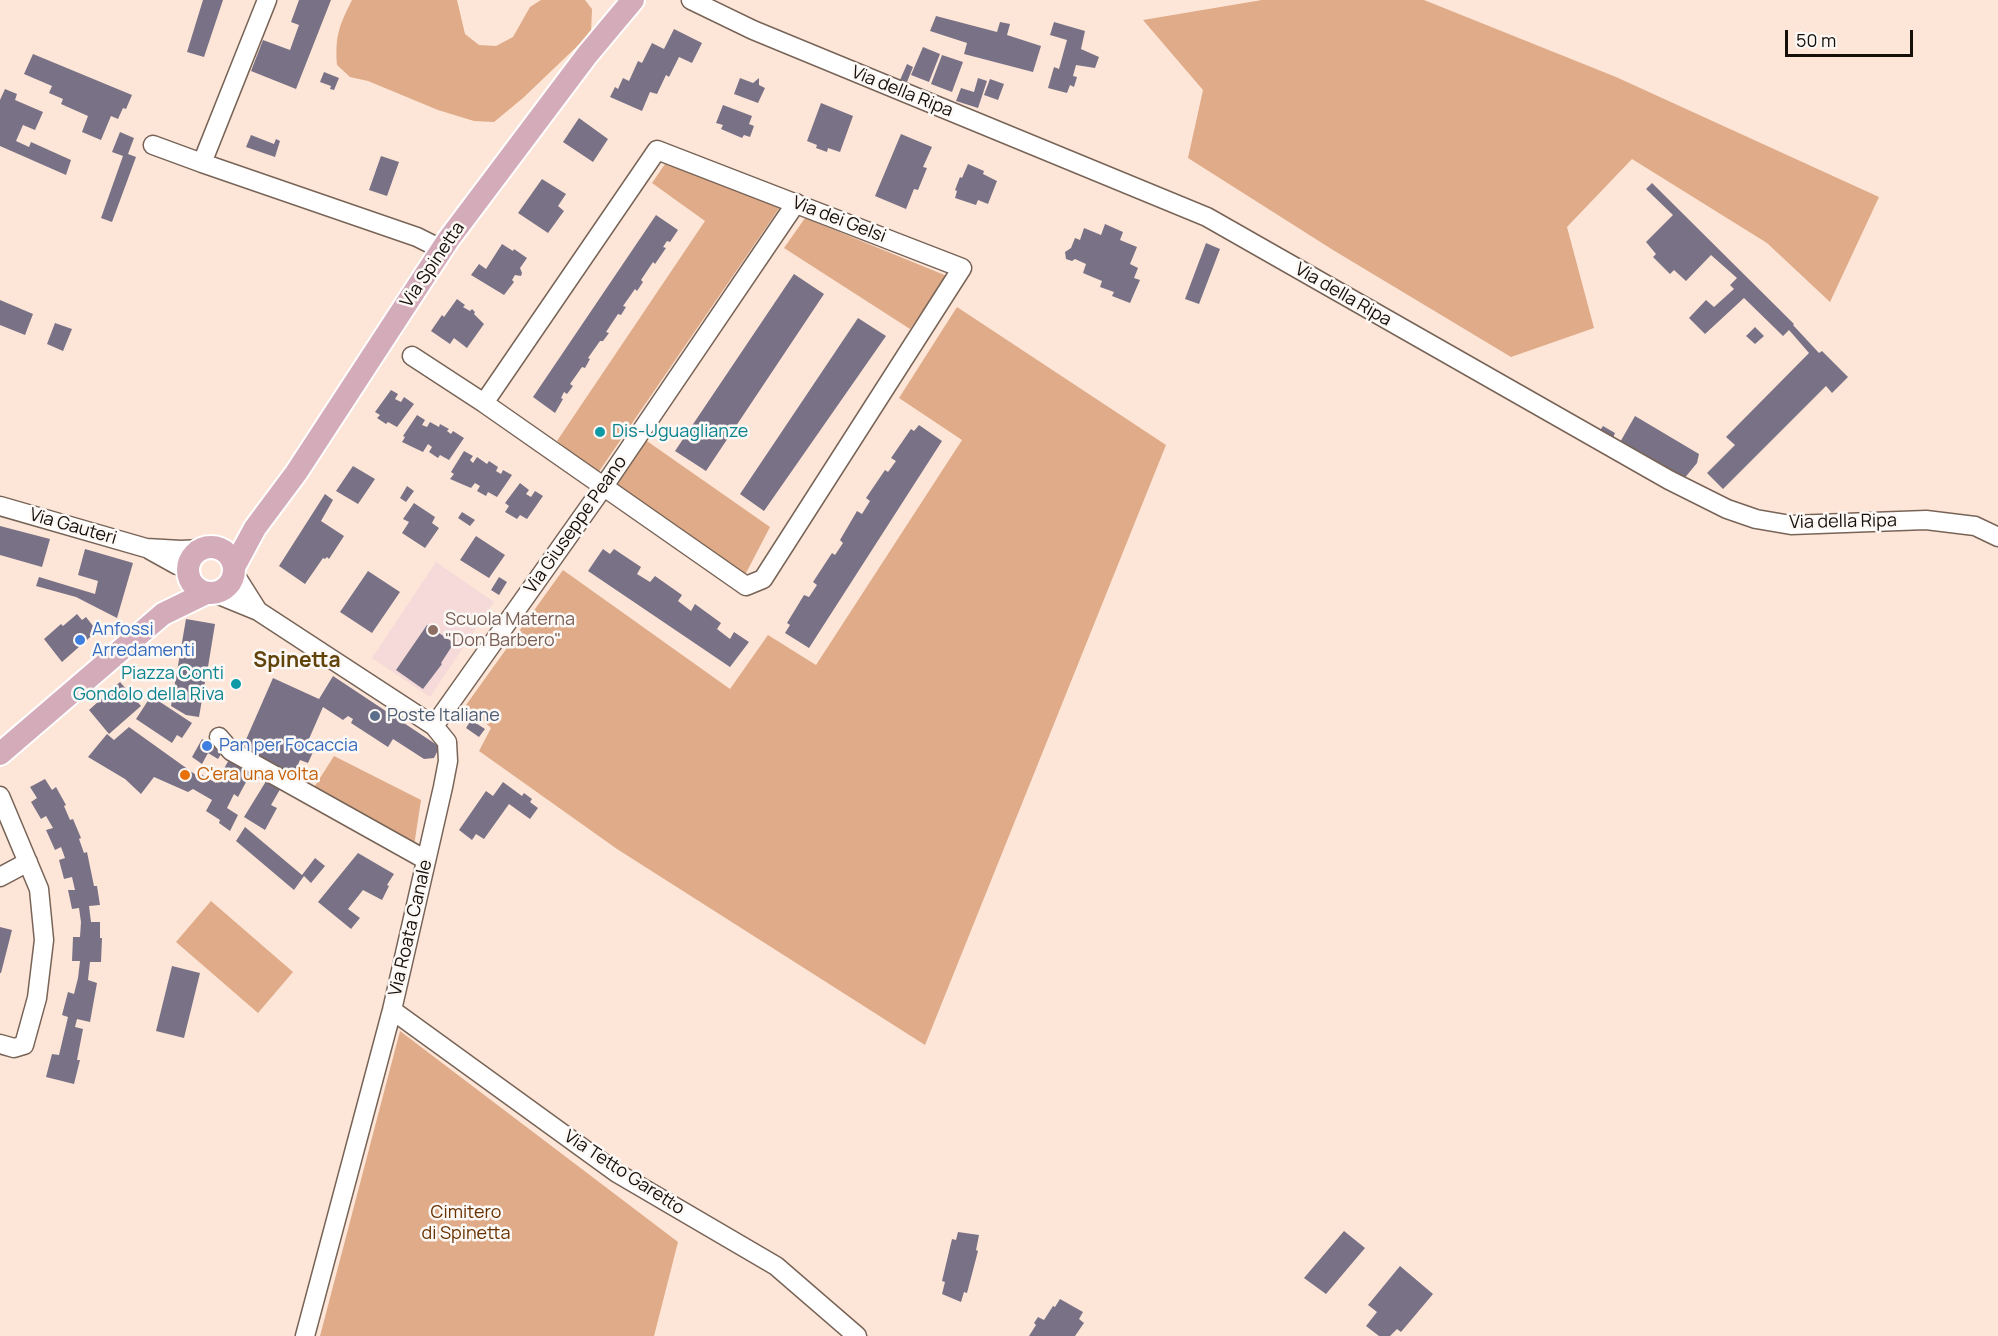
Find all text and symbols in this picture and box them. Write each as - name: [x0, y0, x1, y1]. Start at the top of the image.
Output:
- scale bar: [1788, 18, 1916, 56]
- text: 50 m: [1796, 28, 1836, 52]
- street label: Via della Ripa: [848, 62, 956, 122]
- street label: Via dei Gelsi: [789, 192, 889, 248]
- street label: Via Spinetta: [396, 218, 470, 312]
- street label: Via della Ripa: [1291, 259, 1395, 331]
- place label: Dis-Uguaglianze: [612, 421, 748, 443]
- marker: Dis-Uguaglianze: [593, 425, 607, 439]
- street label: Via Giuseppe Peano: [520, 452, 632, 598]
- street label: Via Gauteri: [27, 504, 119, 550]
- street label: Via della Ripa: [1789, 510, 1897, 534]
- place label: Scuola Materna "Don Barbero": [445, 609, 575, 652]
- place label: Anfossi Arredamenti: [92, 619, 195, 662]
- marker: Scuola Materna "Don Barbero": [426, 623, 440, 637]
- marker: Anfossi Arredamenti: [73, 633, 87, 647]
- district label: Spinetta: [253, 648, 341, 674]
- place label: Piazza Conti Gondolo della Riva: [73, 663, 224, 706]
- marker: Piazza Conti Gondolo della Riva: [229, 677, 243, 691]
- place label: Poste Italiane: [387, 705, 500, 727]
- marker: Poste Italiane: [368, 709, 382, 723]
- place label: Pan per Focaccia: [219, 735, 358, 757]
- marker: Pan per Focaccia: [200, 739, 214, 753]
- place label: C'era una volta: [197, 764, 319, 786]
- marker: C'era una volta: [178, 768, 192, 782]
- street label: Via Roata Canale: [385, 858, 437, 998]
- street label: Via Tetto Garetto: [560, 1126, 688, 1220]
- park label: Cimitero di Spinetta: [422, 1202, 510, 1244]

